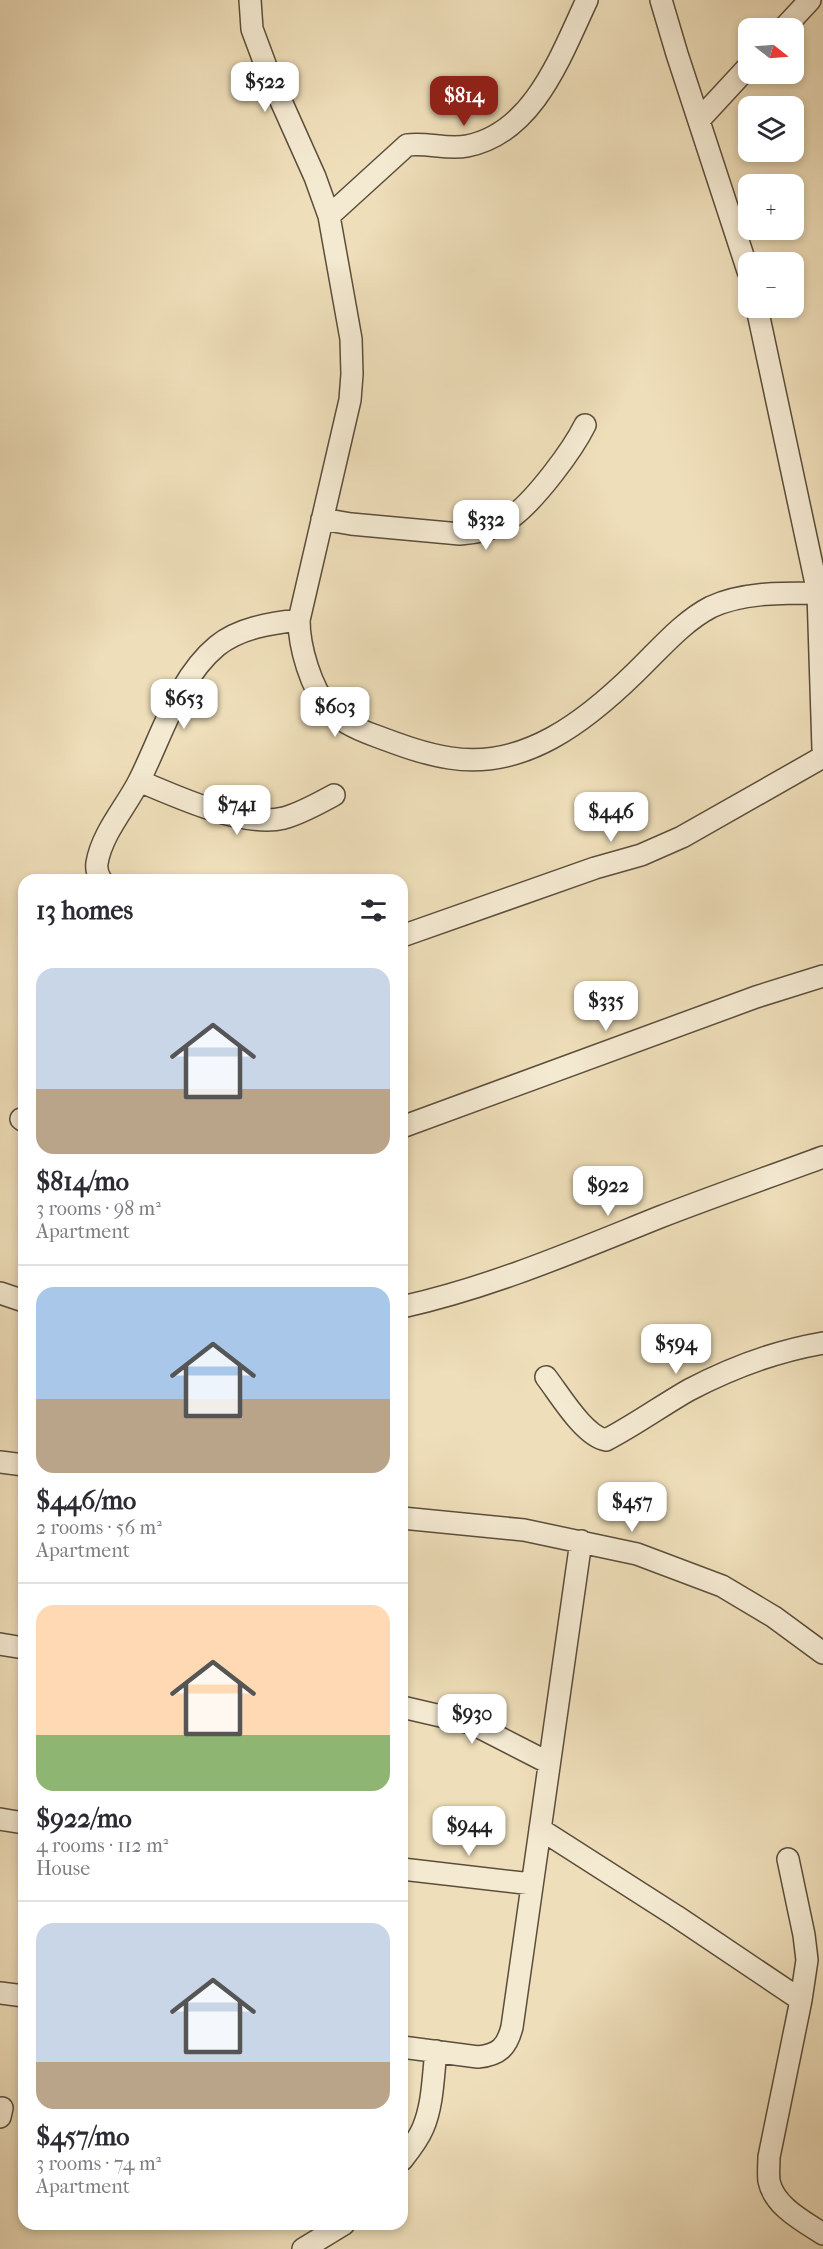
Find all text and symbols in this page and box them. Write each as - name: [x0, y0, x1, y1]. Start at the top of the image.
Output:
- north arrow: [738, 18, 804, 84]
- map controls: [738, 18, 804, 318]
- pin: $522: [229, 62, 301, 113]
- text: $522: [245, 70, 285, 93]
- pin: $814: [428, 76, 500, 127]
- text: $814: [444, 84, 484, 107]
- button: layers: [738, 96, 804, 162]
- button: +: [738, 174, 804, 240]
- button: −: [738, 252, 804, 318]
- pin: $332: [450, 500, 522, 551]
- text: $332: [467, 508, 505, 531]
- pin: $653: [148, 679, 220, 730]
- text: $653: [165, 687, 203, 710]
- pin: $603: [299, 687, 371, 738]
- text: $603: [314, 695, 356, 718]
- pin: $741: [201, 785, 273, 836]
- pin: $446: [575, 792, 647, 843]
- text: $741: [217, 793, 257, 816]
- text: $446: [588, 800, 634, 823]
- icon: filters: [357, 894, 390, 927]
- text: 13 homes: [36, 895, 133, 926]
- pin: $335: [570, 981, 642, 1032]
- text: $335: [588, 989, 624, 1012]
- icon: home: [159, 1007, 267, 1115]
- text: $814/mo: [36, 1166, 129, 1197]
- pin: $922: [572, 1166, 644, 1217]
- text: $922: [587, 1174, 629, 1197]
- text: 3 rooms · 98 m²: [36, 1197, 161, 1220]
- text: Apartment: [36, 1220, 130, 1243]
- pin: $594: [640, 1324, 712, 1375]
- icon: home: [159, 1326, 267, 1434]
- text: $594: [655, 1332, 697, 1355]
- pin: $457: [596, 1482, 668, 1533]
- text: $446/mo: [36, 1485, 136, 1516]
- text: $457: [612, 1490, 652, 1513]
- text: 2 rooms · 56 m²: [36, 1516, 162, 1539]
- text: Apartment: [36, 1539, 130, 1562]
- icon: home: [159, 1644, 267, 1752]
- pin: $930: [436, 1694, 508, 1745]
- text: $930: [452, 1702, 492, 1725]
- text: $922/mo: [36, 1803, 132, 1834]
- pin: $944: [433, 1806, 505, 1857]
- text: $944: [446, 1814, 492, 1837]
- text: 4 rooms · 112 m²: [36, 1834, 168, 1857]
- text: House: [36, 1857, 90, 1880]
- icon: home: [159, 1962, 267, 2070]
- text: $457/mo: [36, 2121, 130, 2152]
- text: 3 rooms · 74 m²: [36, 2152, 161, 2175]
- text: Apartment: [36, 2175, 130, 2198]

